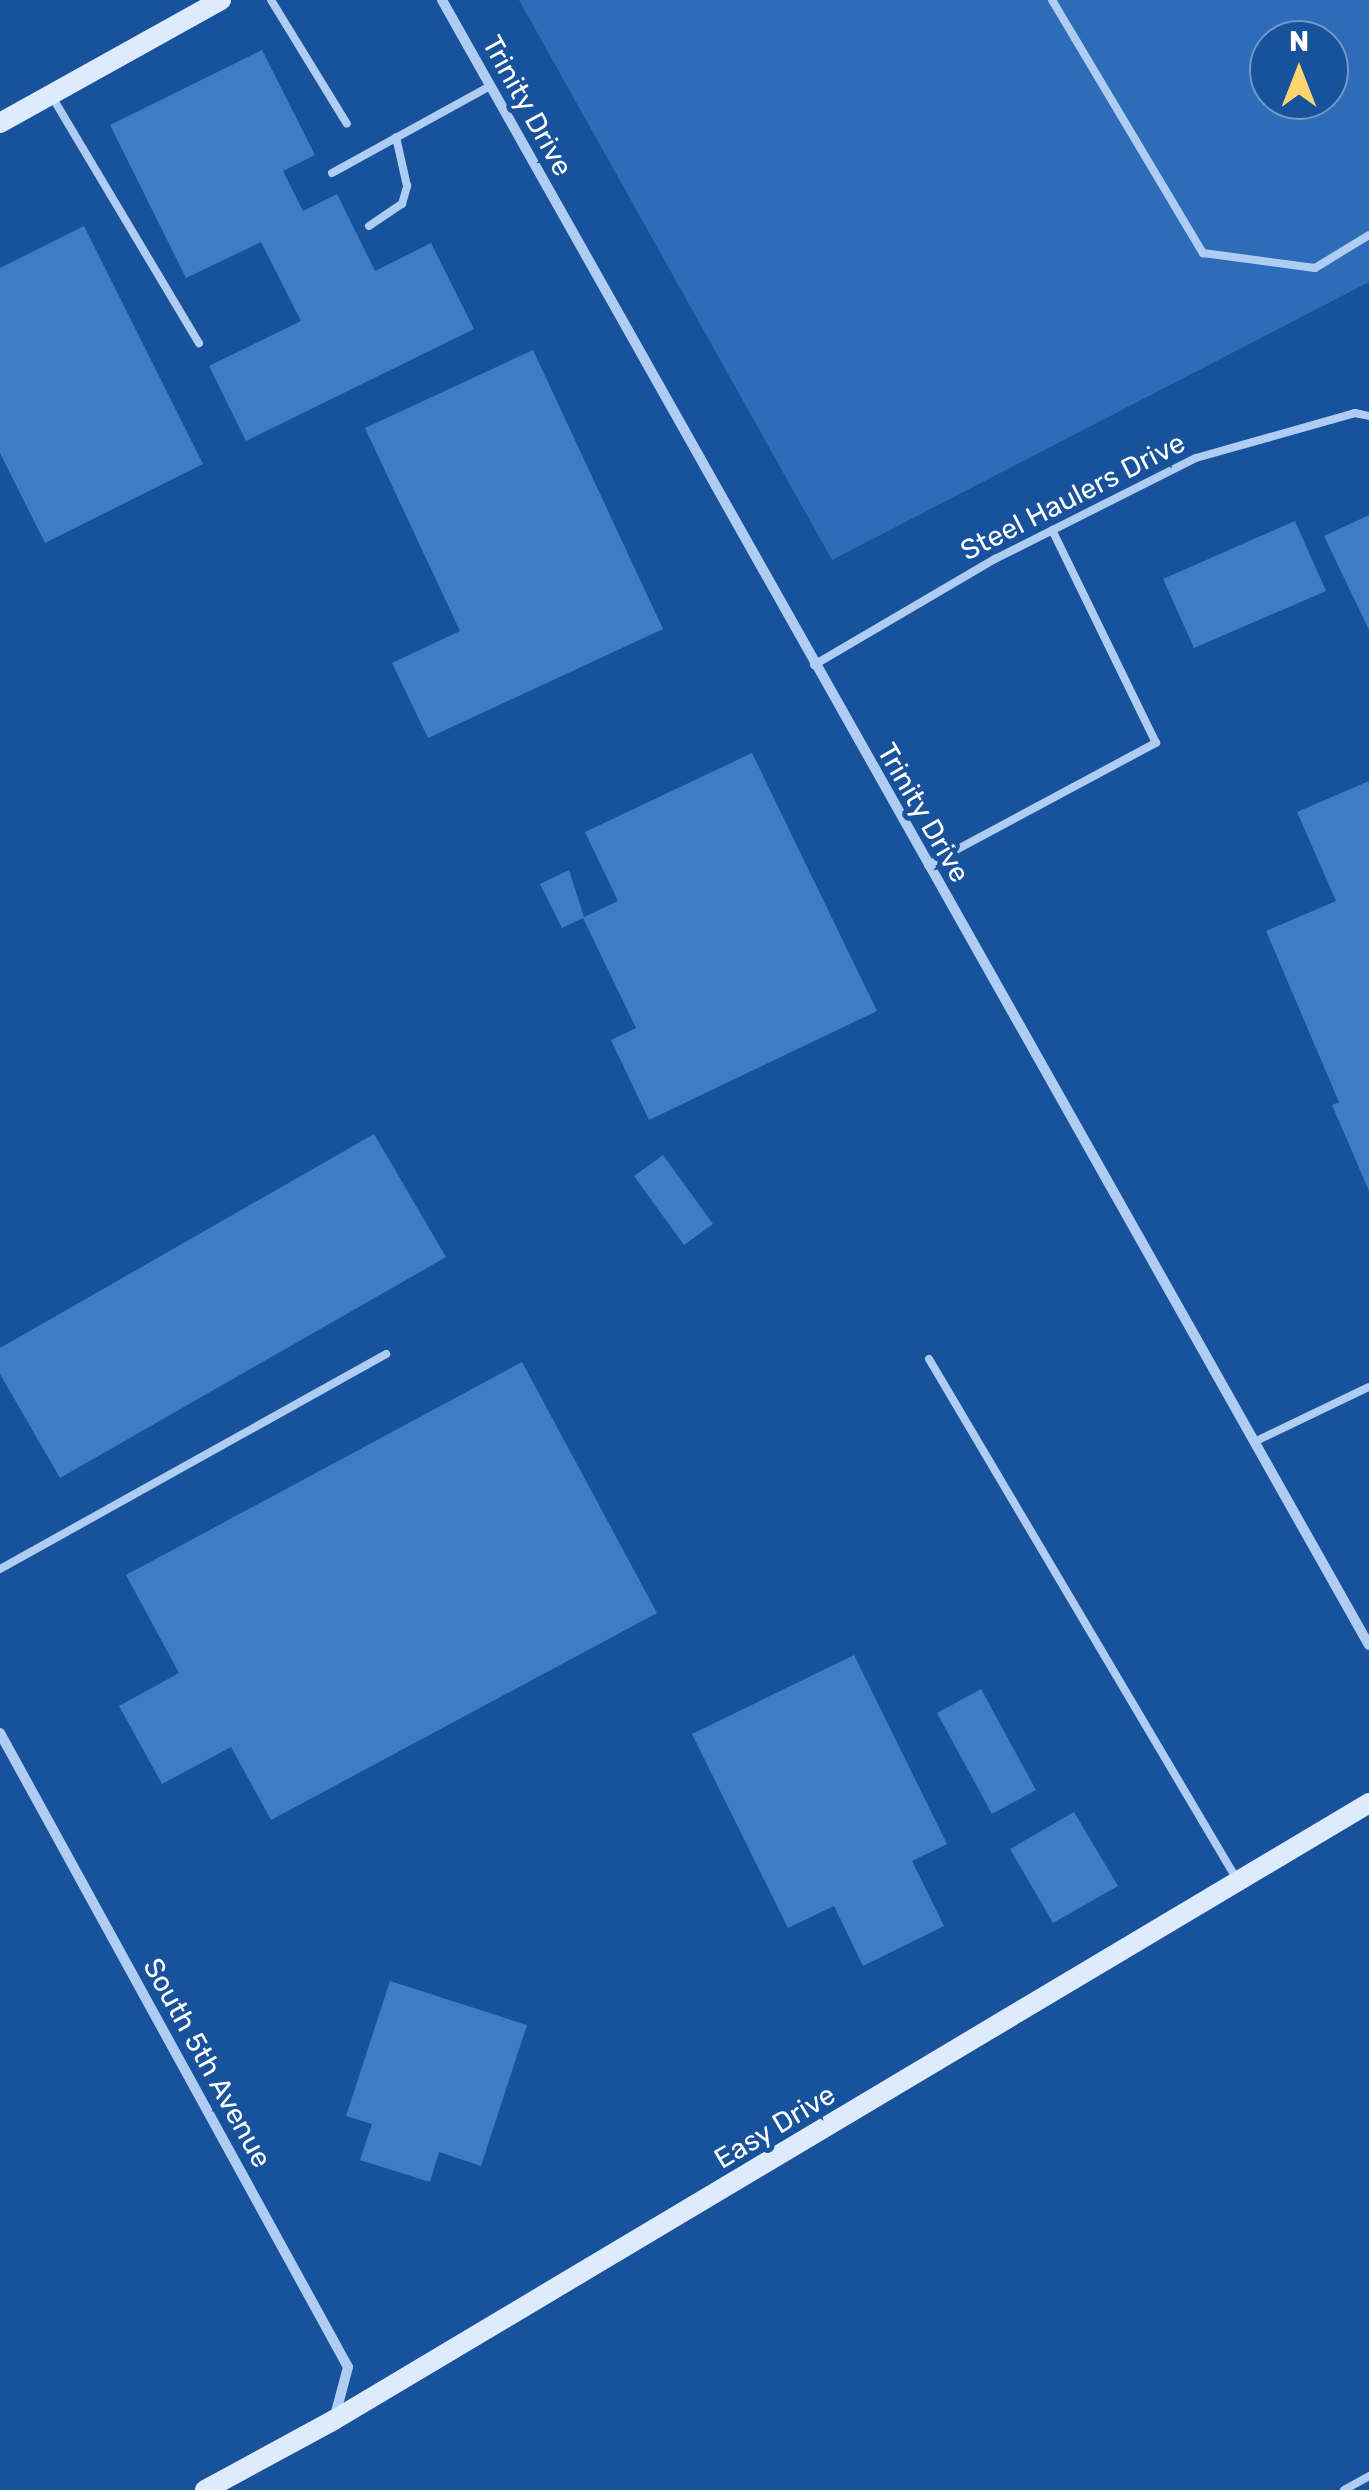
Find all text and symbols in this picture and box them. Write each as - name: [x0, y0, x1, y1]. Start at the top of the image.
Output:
- north arrow: [1249, 20, 1349, 120]
- text: N: [1289, 25, 1309, 58]
- street label: Trinity Drive: [475, 30, 579, 182]
- street label: Steel Haulers Drive: [955, 426, 1191, 568]
- street label: Trinity Drive: [870, 737, 976, 889]
- street label: South 5th Avenue: [135, 1952, 279, 2174]
- street label: Easy Drive: [708, 2078, 842, 2176]

